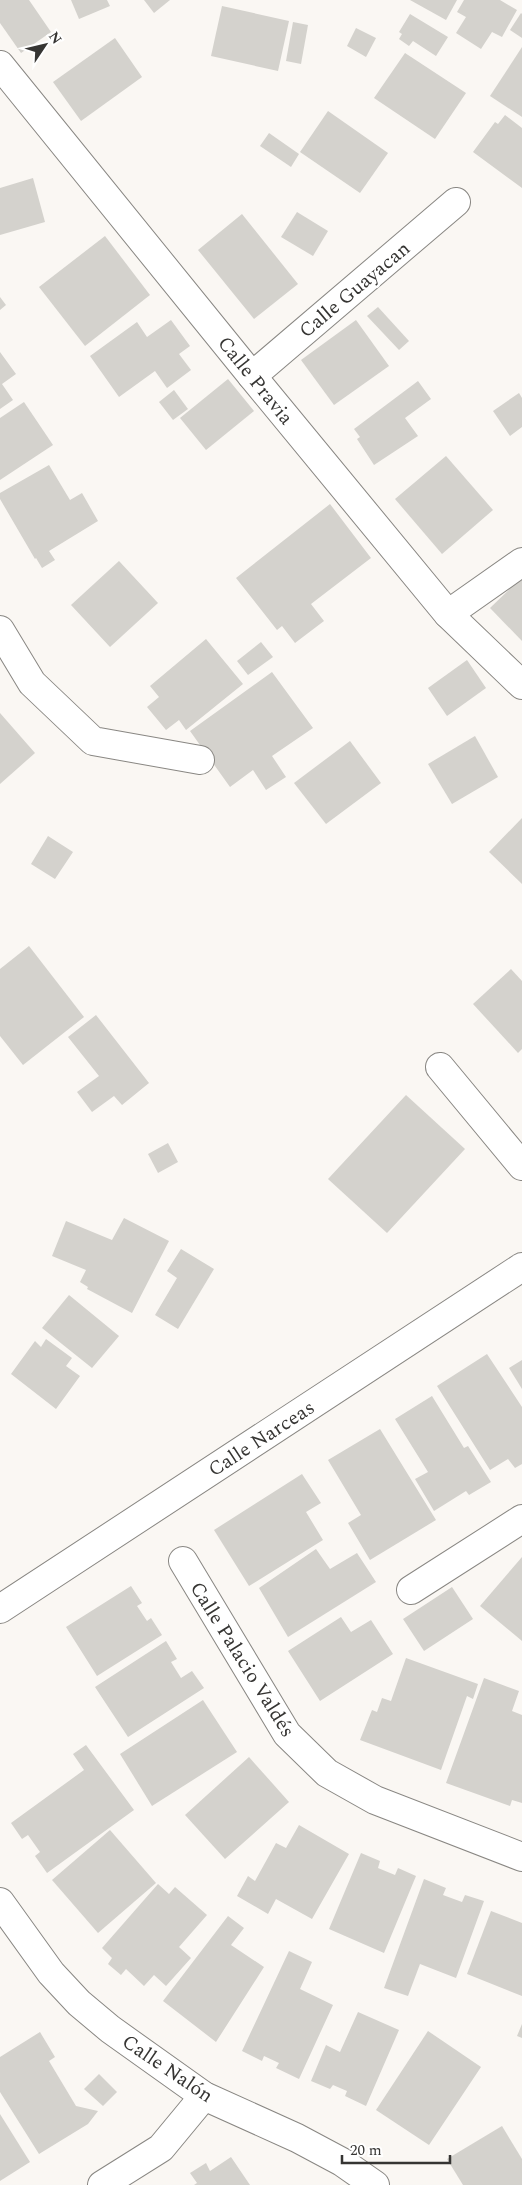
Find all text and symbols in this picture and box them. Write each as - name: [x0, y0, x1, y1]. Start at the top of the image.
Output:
- north arrow: [20, 20, 70, 70]
- text: N: [43, 27, 67, 49]
- street label: Calle Guayacan: [292, 234, 417, 345]
- street label: Calle Pravia: [210, 330, 301, 432]
- street label: Calle Narceas: [202, 1393, 321, 1485]
- street label: Calle Palacio Valdés: [182, 1576, 302, 1743]
- street label: Calle Nalón: [116, 2027, 219, 2110]
- scale bar: [342, 2132, 450, 2164]
- text: 20 m: [350, 2139, 382, 2162]

